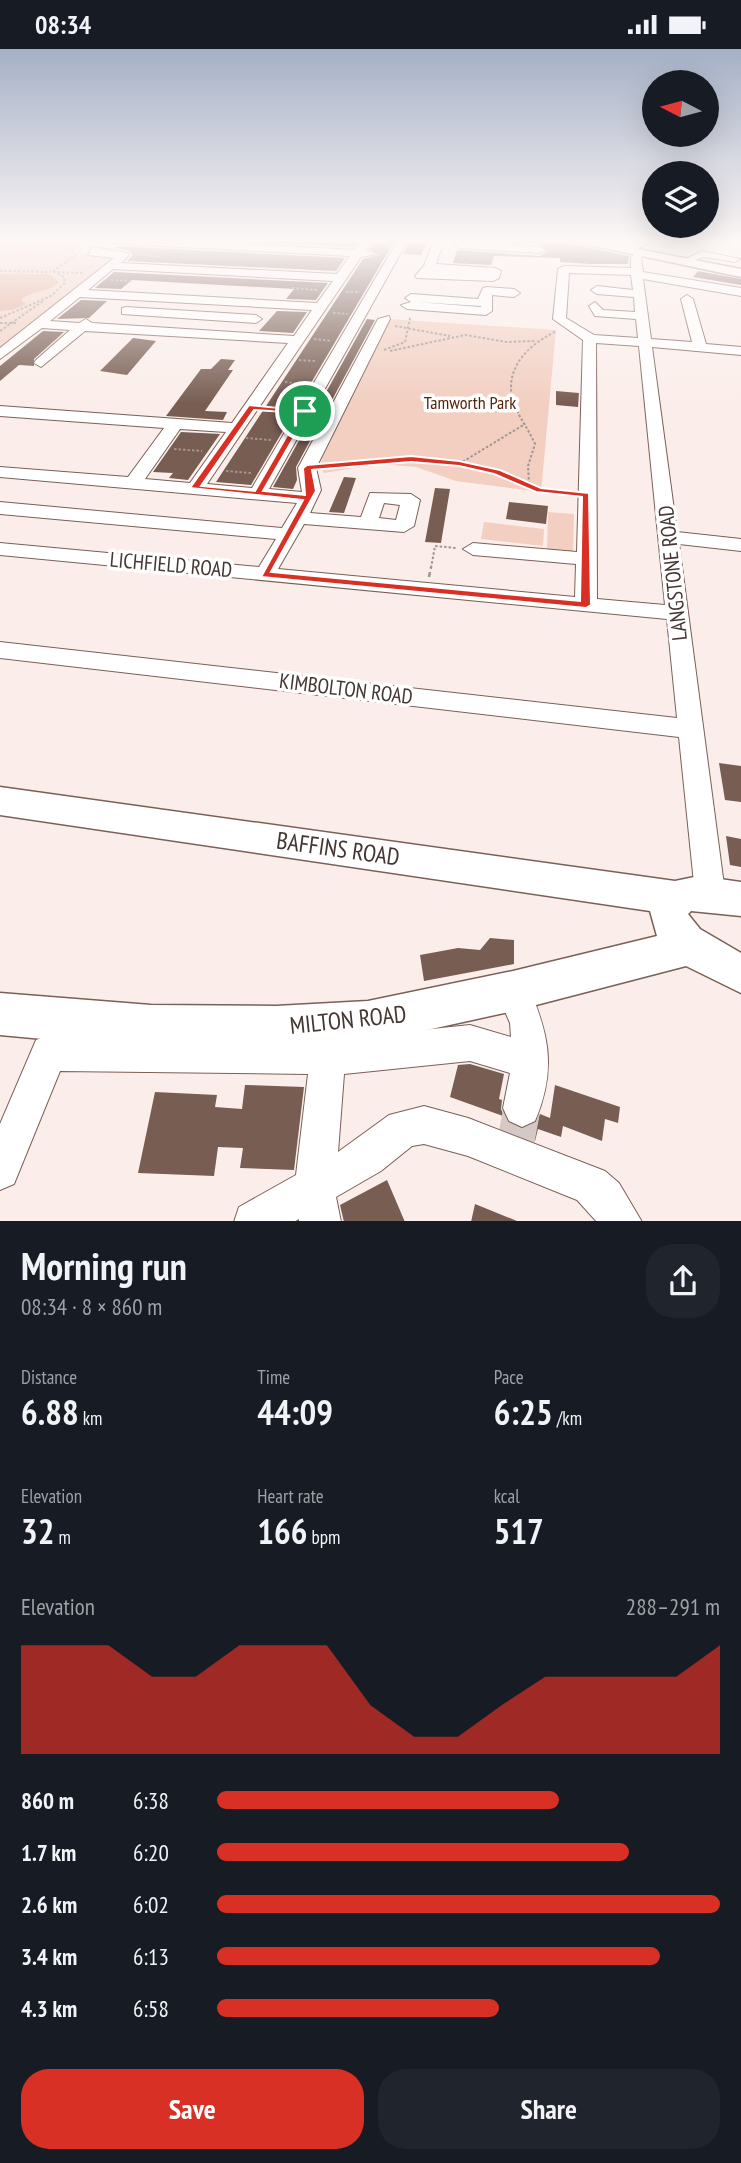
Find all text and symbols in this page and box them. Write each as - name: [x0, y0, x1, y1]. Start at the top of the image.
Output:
- text: 08:34: [35, 8, 91, 41]
- north arrow: [642, 70, 719, 147]
- map controls: [642, 70, 719, 238]
- button: layers: [642, 161, 719, 238]
- pin: [275, 381, 335, 441]
- park label: Tamworth Park: [424, 391, 516, 414]
- icon: arrive: [286, 392, 324, 430]
- street label: LANGSTONE ROAD: [652, 504, 693, 642]
- street label: LICHFIELD ROAD: [109, 546, 233, 583]
- street label: KIMBOLTON ROAD: [278, 667, 414, 710]
- street label: BAFFINS ROAD: [275, 825, 402, 872]
- street label: MILTON ROAD: [288, 998, 408, 1041]
- text: Morning run: [21, 1241, 187, 1290]
- button: share: [646, 1244, 720, 1318]
- text: 08:34 · 8 × 860 m: [21, 1292, 162, 1321]
- text: Distance: [21, 1365, 77, 1389]
- text: Time: [257, 1365, 290, 1389]
- text: Pace: [494, 1365, 524, 1389]
- text: 6.88: [21, 1389, 79, 1435]
- text: 44:09: [257, 1389, 333, 1435]
- text: 6:25: [494, 1389, 553, 1435]
- text: km: [79, 1406, 102, 1430]
- text: /km: [553, 1406, 582, 1430]
- text: Elevation: [21, 1484, 82, 1508]
- text: Heart rate: [257, 1484, 324, 1508]
- text: kcal: [494, 1484, 520, 1508]
- text: 32: [21, 1508, 54, 1554]
- text: 166: [257, 1508, 308, 1554]
- text: 517: [494, 1508, 544, 1554]
- text: m: [54, 1525, 71, 1549]
- text: bpm: [308, 1525, 340, 1549]
- text: Elevation: [21, 1592, 95, 1621]
- text: 288–291 m: [626, 1592, 720, 1621]
- text: 860 m: [21, 1786, 74, 1815]
- text: 6:38: [133, 1786, 169, 1815]
- text: 1.7 km: [21, 1838, 76, 1867]
- text: 6:20: [133, 1838, 169, 1867]
- text: 2.6 km: [21, 1890, 77, 1919]
- text: 6:02: [133, 1890, 169, 1919]
- text: 3.4 km: [21, 1942, 77, 1971]
- text: 6:13: [133, 1942, 169, 1971]
- text: 4.3 km: [21, 1994, 77, 2023]
- text: 6:58: [133, 1994, 169, 2023]
- button: Save: [21, 2069, 364, 2149]
- button: Share: [378, 2069, 720, 2149]

